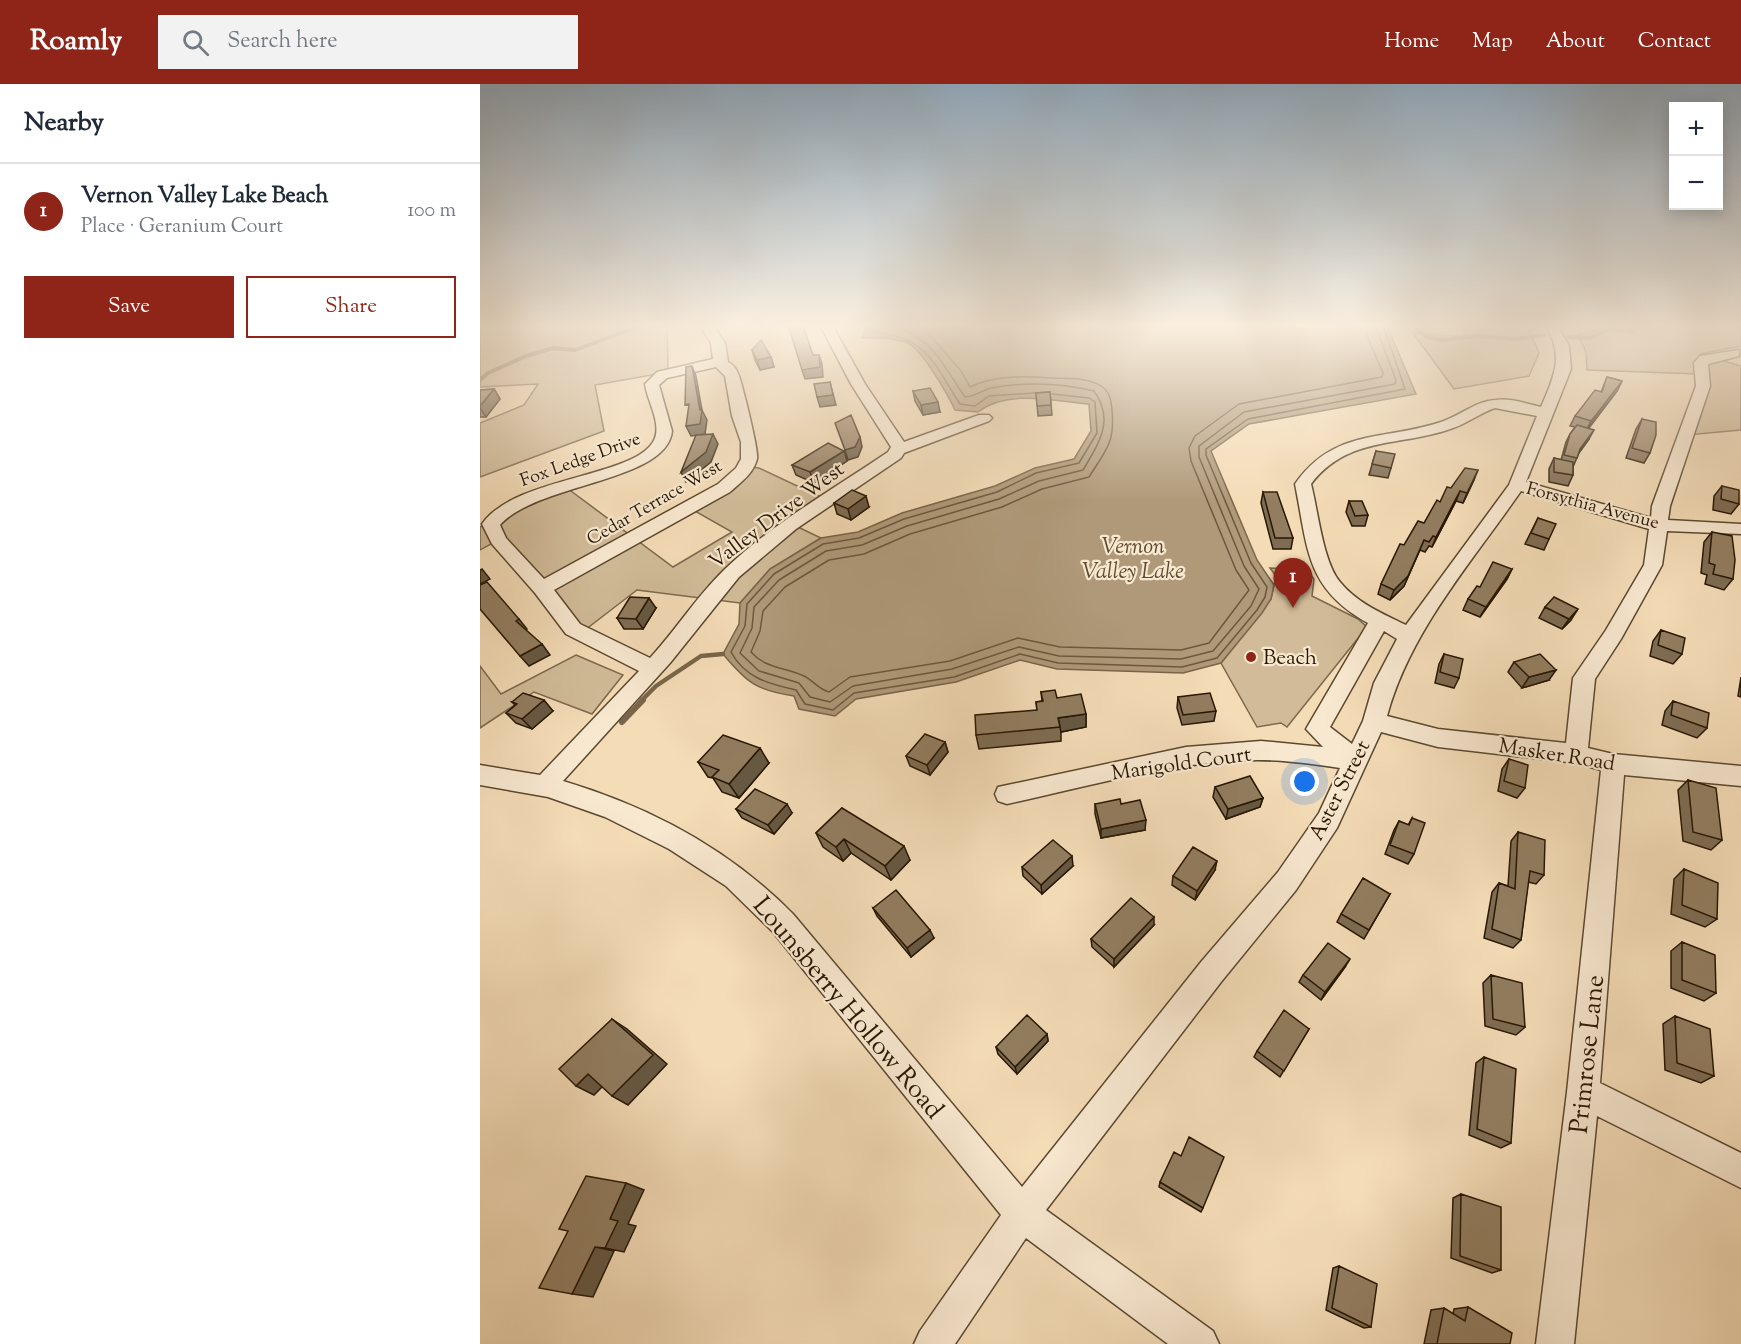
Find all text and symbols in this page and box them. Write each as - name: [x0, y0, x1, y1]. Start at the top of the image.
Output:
- search box: [158, 15, 578, 69]
- text: Roamly: [30, 22, 122, 62]
- icon: search: [179, 26, 212, 59]
- text: Search here: [227, 26, 338, 58]
- text: Home: [1384, 27, 1439, 57]
- text: Map: [1472, 27, 1513, 57]
- text: About: [1546, 27, 1605, 57]
- text: Contact: [1638, 27, 1711, 57]
- map controls: [1669, 102, 1723, 210]
- button: +: [1669, 102, 1723, 156]
- text: Nearby: [24, 105, 104, 142]
- button: −: [1669, 156, 1723, 210]
- text: Vernon Valley Lake Beach: [81, 181, 328, 213]
- text: 1: [40, 197, 47, 226]
- text: 100 m: [407, 197, 456, 226]
- text: Place · Geranium Court: [81, 213, 283, 242]
- button: Save: [24, 276, 234, 338]
- button: Share: [246, 276, 456, 338]
- street label: Fox Ledge Drive: [517, 427, 645, 495]
- street label: Cedar Terrace West: [583, 454, 727, 553]
- street label: Valley Drive West: [703, 456, 851, 578]
- street label: Forsythia Avenue: [1523, 477, 1662, 537]
- water label: Vernon Valley Lake: [1082, 532, 1184, 589]
- pin: 1: [1274, 558, 1312, 608]
- place label: Beach: [1263, 644, 1317, 674]
- marker: Beach: [1244, 650, 1258, 664]
- street label: Masker Road: [1496, 732, 1617, 780]
- street label: Aster Street: [1303, 736, 1379, 846]
- street label: Marigold Court: [1109, 740, 1253, 790]
- your location: [1290, 767, 1319, 796]
- street label: Lounsberry Hollow Road: [743, 889, 952, 1128]
- street label: Primrose Lane: [1562, 973, 1615, 1135]

